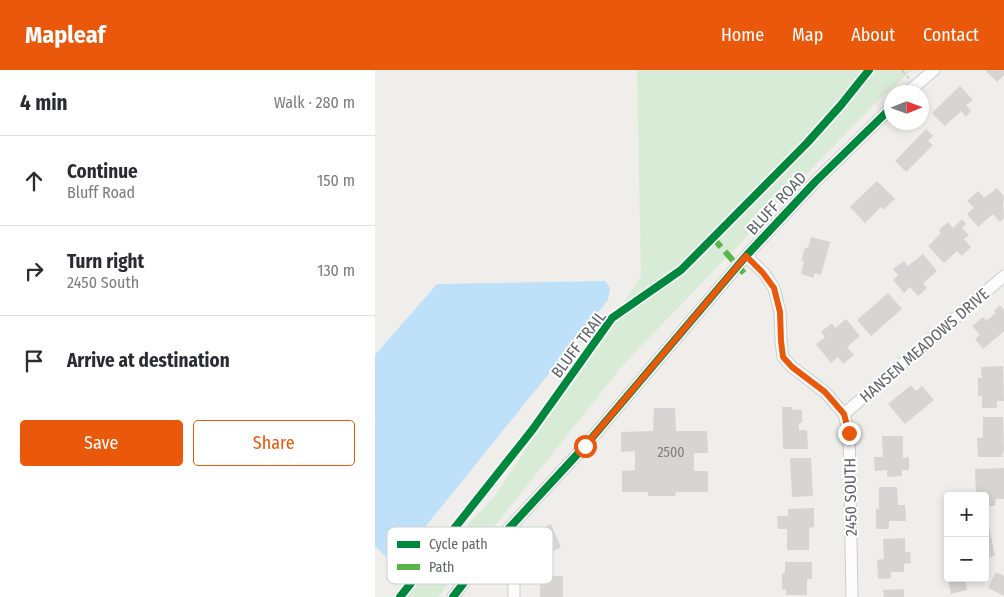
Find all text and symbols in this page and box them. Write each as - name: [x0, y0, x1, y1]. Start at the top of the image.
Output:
- text: Mapleaf: [25, 21, 105, 49]
- text: Home: [721, 24, 764, 46]
- text: Map: [792, 24, 823, 46]
- text: About: [851, 24, 895, 46]
- text: Contact: [923, 24, 979, 46]
- north arrow: [884, 85, 929, 130]
- text: 4 min: [20, 90, 68, 116]
- text: Walk · 280 m: [274, 93, 355, 112]
- text: Continue: [67, 160, 138, 183]
- icon: ahead: [20, 167, 48, 195]
- street label: BLUFF ROAD: [743, 168, 810, 239]
- text: 150 m: [317, 171, 355, 190]
- text: Bluff Road: [67, 183, 135, 202]
- text: Turn right: [67, 250, 144, 273]
- icon: right: [20, 257, 48, 285]
- text: 130 m: [317, 261, 355, 280]
- text: 2450 South: [67, 273, 139, 292]
- street label: HANSEN MEADOWS DRIVE: [856, 284, 993, 407]
- street label: BLUFF TRAIL: [547, 307, 610, 381]
- icon: arrive: [20, 347, 48, 375]
- text: Arrive at destination: [67, 349, 230, 372]
- button: Save: [20, 420, 183, 466]
- button: Share: [193, 420, 355, 466]
- route end: [838, 422, 861, 445]
- route start: [574, 435, 597, 458]
- house number: 2500: [657, 444, 685, 461]
- street label: 2450 SOUTH: [840, 458, 861, 536]
- map controls: [944, 492, 989, 582]
- button: +: [944, 492, 989, 537]
- legend: [387, 527, 553, 584]
- text: Cycle path: [429, 536, 488, 553]
- button: −: [944, 537, 989, 582]
- text: Path: [429, 559, 454, 576]

